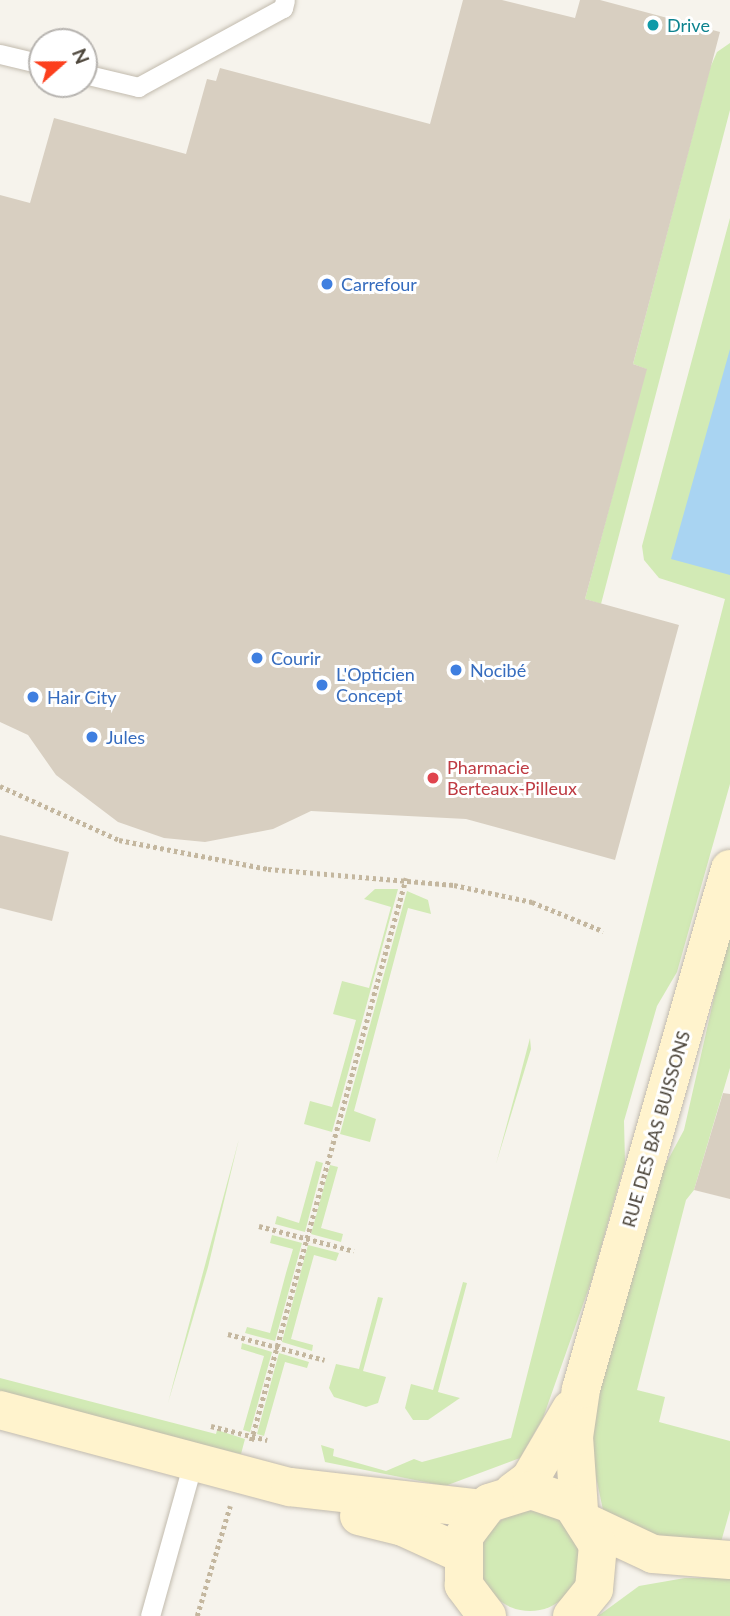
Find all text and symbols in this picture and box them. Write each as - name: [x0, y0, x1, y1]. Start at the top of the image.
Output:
- place label: Drive: [667, 14, 710, 36]
- marker: Drive: [645, 17, 661, 33]
- north arrow: [28, 28, 98, 98]
- text: N: [68, 45, 95, 67]
- place label: Carrefour: [341, 273, 417, 295]
- marker: Carrefour: [319, 276, 335, 292]
- place label: Courir: [271, 647, 321, 669]
- marker: Courir: [249, 650, 265, 666]
- place label: Nocibé: [470, 659, 526, 681]
- marker: Nocibé: [448, 662, 464, 678]
- place label: L'Opticien Concept: [336, 664, 415, 706]
- marker: L'Opticien Concept: [314, 677, 330, 693]
- place label: Hair City: [47, 686, 117, 708]
- marker: Hair City: [25, 689, 41, 705]
- place label: Jules: [106, 726, 145, 748]
- marker: Jules: [84, 729, 100, 745]
- place label: Pharmacie Berteaux-Pilleux: [447, 757, 577, 800]
- marker: Pharmacie Berteaux-Pilleux: [425, 770, 441, 786]
- street label: RUE DES BAS BUISSONS: [618, 1028, 694, 1230]

